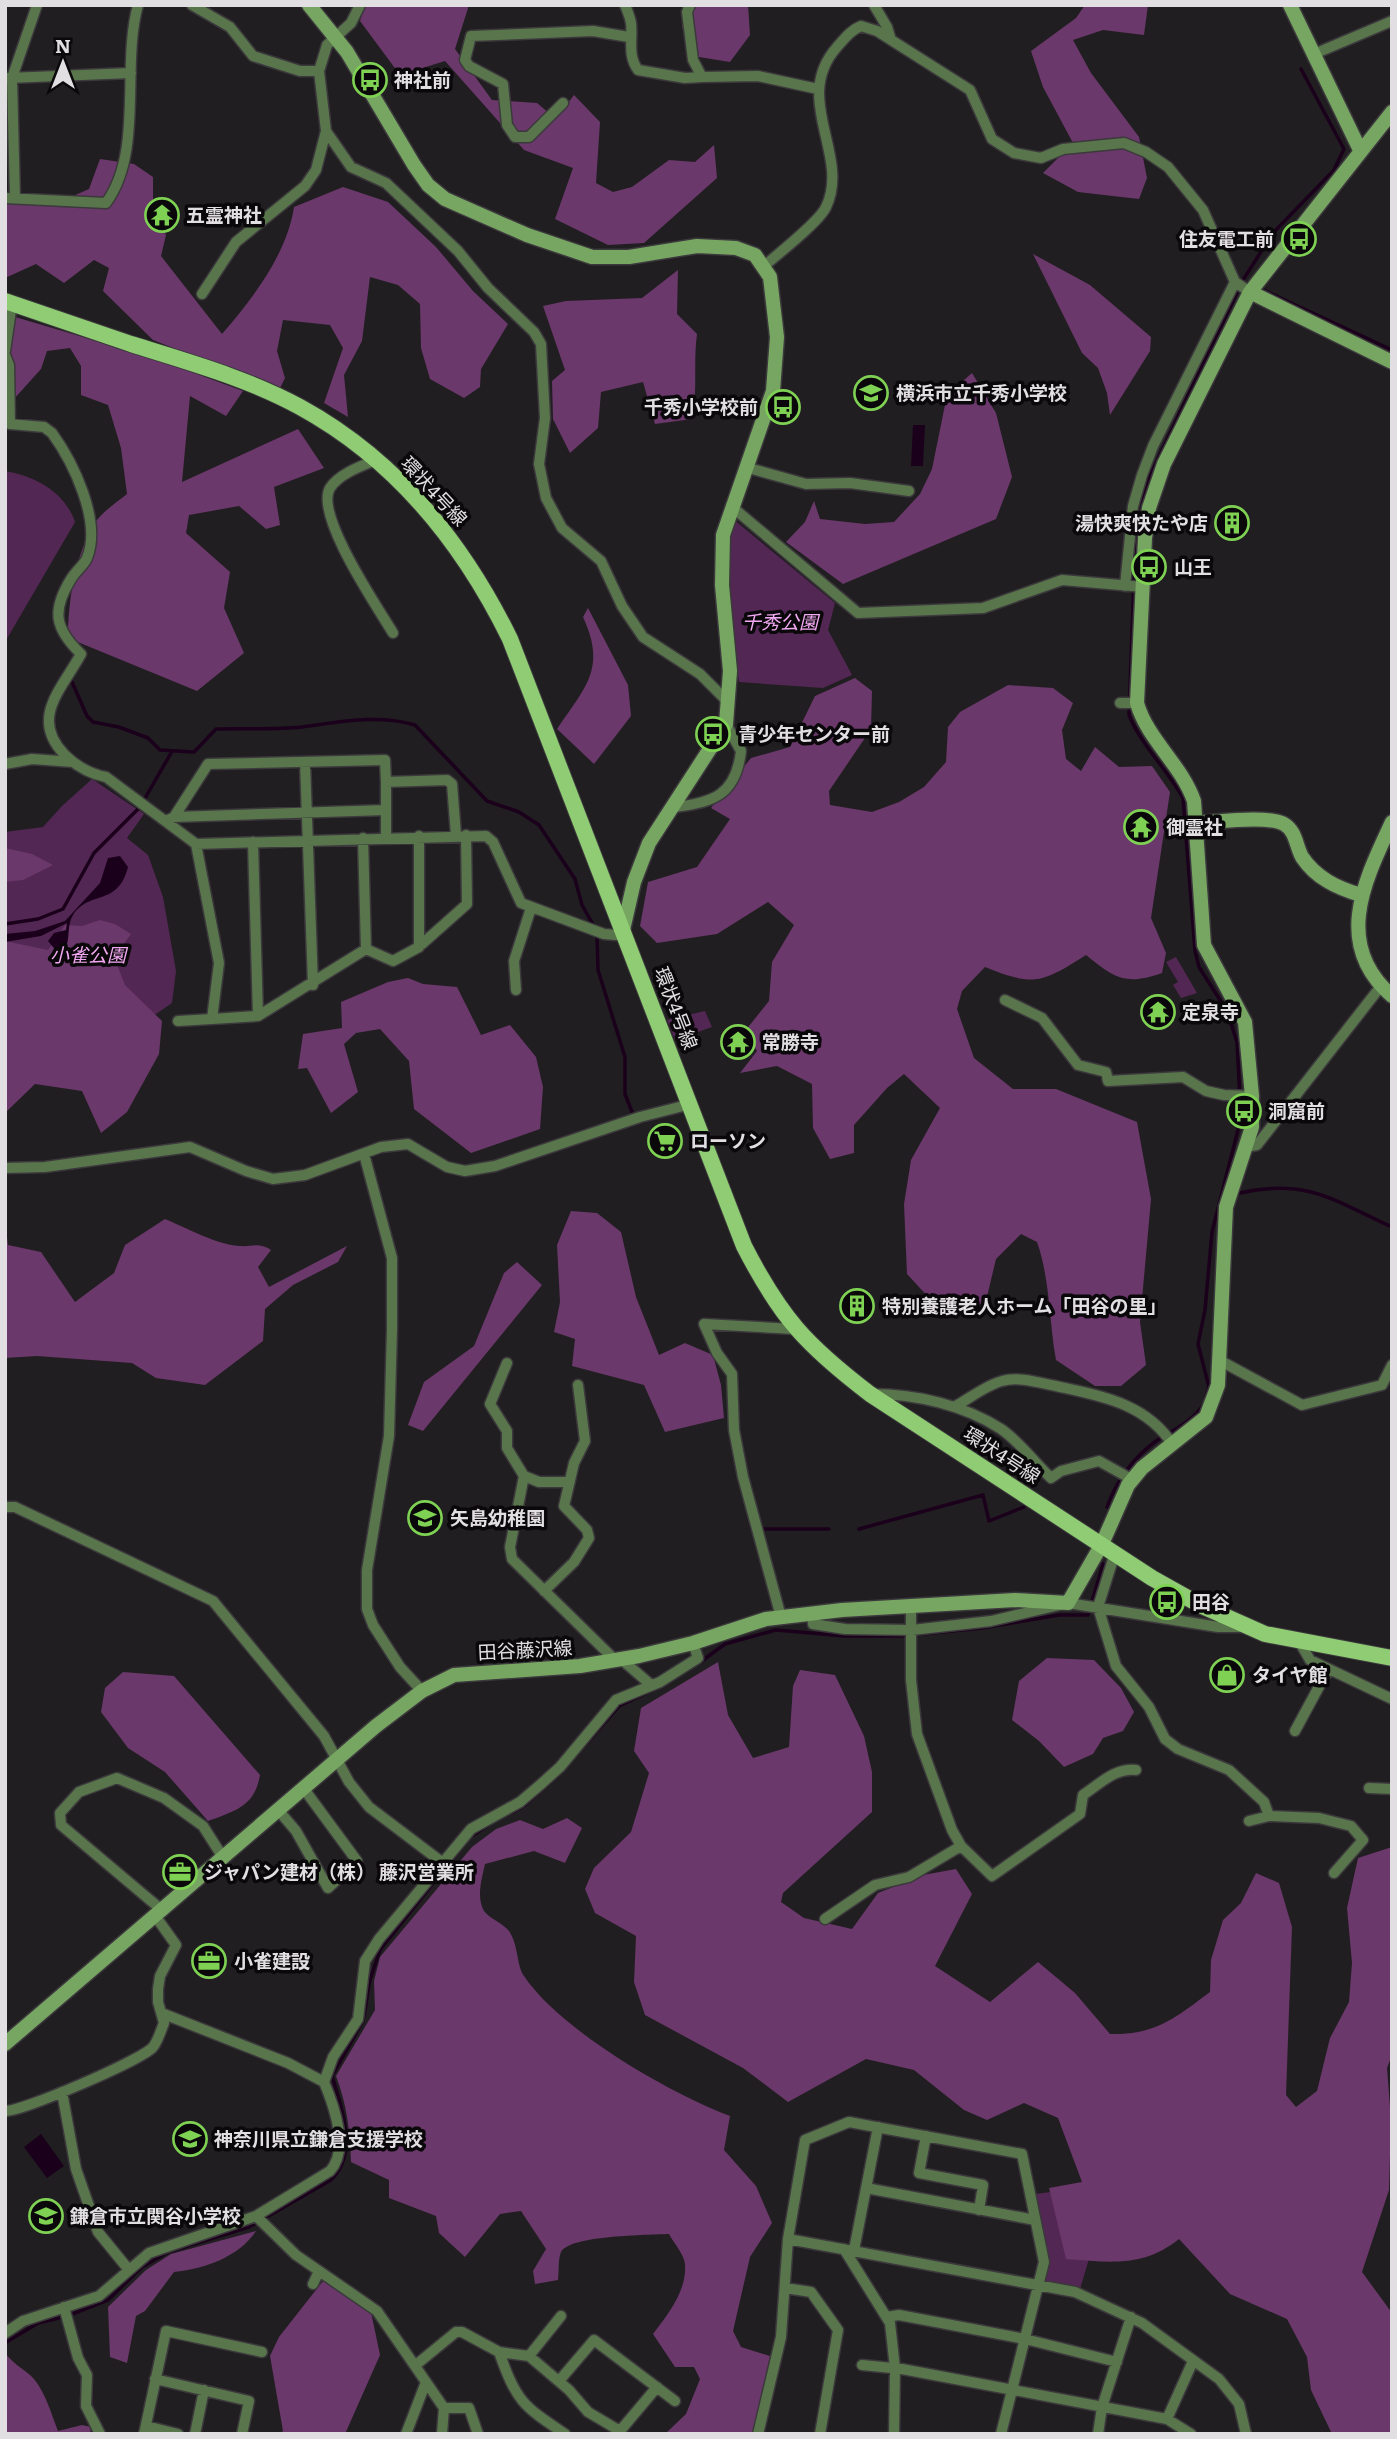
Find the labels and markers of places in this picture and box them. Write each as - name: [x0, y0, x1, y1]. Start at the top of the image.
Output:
- bus stop icon: 神社前: [351, 61, 389, 99]
- place label: 神社前: [394, 65, 451, 93]
- temple icon: 五霊神社: [143, 196, 181, 234]
- place label: 五霊神社: [186, 200, 262, 228]
- bus stop icon: 住友電工前: [1280, 220, 1318, 258]
- place label: 住友電工前: [1179, 224, 1274, 252]
- school or university icon: 横浜市立千秀小学校: [852, 374, 890, 412]
- place label: 横浜市立千秀小学校: [896, 378, 1067, 406]
- bus stop icon: 千秀小学校前: [764, 388, 802, 426]
- place label: 千秀小学校前: [644, 392, 758, 420]
- building icon: 湯快爽快たや店: [1213, 504, 1251, 542]
- place label: 湯快爽快たや店: [1075, 508, 1208, 536]
- bus stop icon: 山王: [1130, 548, 1168, 586]
- place label: 山王: [1174, 552, 1212, 580]
- bus stop icon: 青少年センター前: [694, 715, 732, 753]
- place label: 青少年センター前: [738, 719, 890, 747]
- temple icon: 御霊社: [1122, 808, 1160, 846]
- place label: 御霊社: [1166, 812, 1223, 840]
- temple icon: 定泉寺: [1139, 993, 1177, 1031]
- place label: 定泉寺: [1182, 997, 1239, 1025]
- temple icon: 常勝寺: [719, 1023, 757, 1061]
- place label: 常勝寺: [762, 1027, 819, 1055]
- bus stop icon: 洞窟前: [1225, 1092, 1263, 1130]
- place label: 洞窟前: [1268, 1096, 1325, 1124]
- supermarket icon: ローソン: [646, 1122, 684, 1160]
- place label: ローソン: [690, 1126, 766, 1154]
- building icon: 特別養護老人ホーム「田谷の里」: [838, 1287, 876, 1325]
- place label: 特別養護老人ホーム「田谷の里」: [882, 1291, 1166, 1319]
- school or university icon: 矢島幼稚園: [406, 1499, 444, 1537]
- place label: 矢島幼稚園: [450, 1503, 545, 1531]
- bus stop icon: 田谷: [1148, 1583, 1186, 1621]
- place label: 田谷: [1192, 1587, 1230, 1615]
- shop icon: タイヤ館: [1208, 1656, 1246, 1694]
- place label: タイヤ館: [1252, 1660, 1327, 1688]
- office icon: ジャパン建材（株） 藤沢営業所: [161, 1853, 199, 1891]
- place label: ジャパン建材（株） 藤沢営業所: [204, 1857, 474, 1885]
- office icon: 小雀建設: [190, 1942, 228, 1980]
- place label: 小雀建設: [234, 1946, 310, 1974]
- school or university icon: 神奈川県立鎌倉支援学校: [171, 2120, 209, 2158]
- place label: 神奈川県立鎌倉支援学校: [214, 2124, 423, 2152]
- school or university icon: 鎌倉市立関谷小学校: [27, 2197, 65, 2235]
- place label: 鎌倉市立関谷小学校: [69, 2201, 241, 2229]

